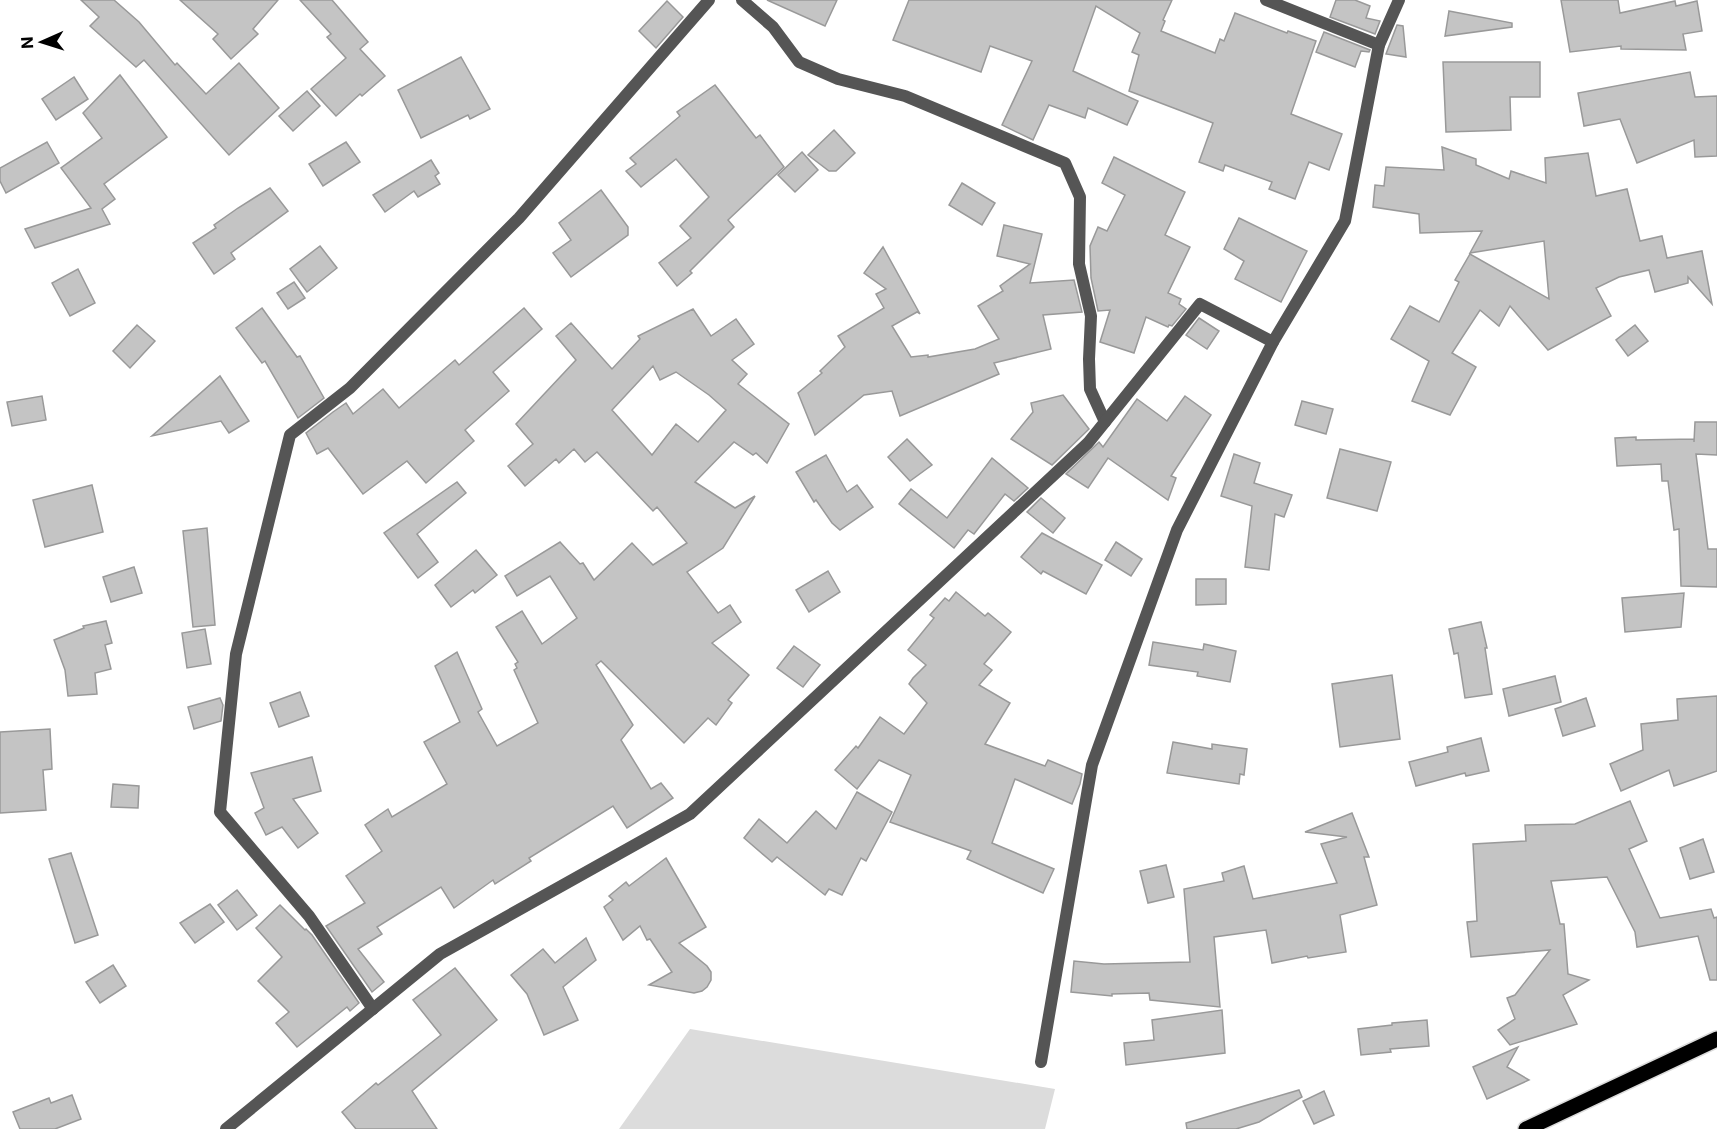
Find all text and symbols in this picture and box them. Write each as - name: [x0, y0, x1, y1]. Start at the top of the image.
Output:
- north arrow: [12, 12, 72, 72]
- text: N: [17, 36, 37, 49]

